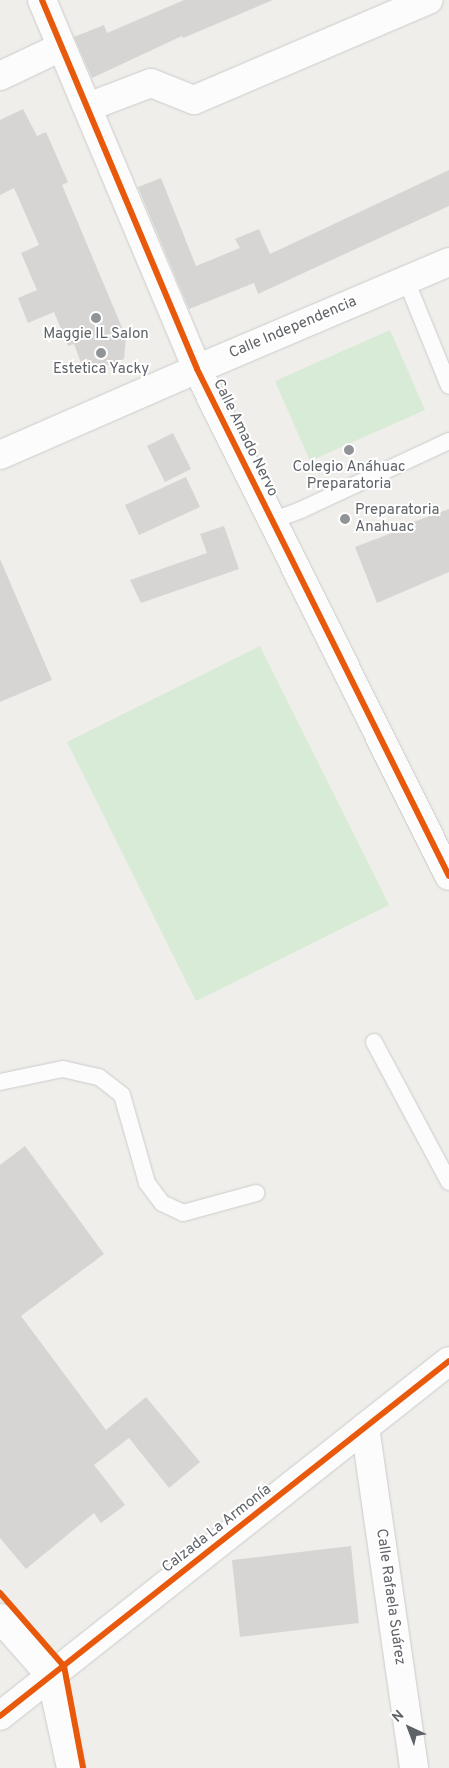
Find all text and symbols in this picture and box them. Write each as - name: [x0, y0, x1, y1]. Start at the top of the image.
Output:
- street label: Calle Independencia: [227, 293, 359, 363]
- marker: Maggie IL Salon: [90, 312, 102, 324]
- place label: Maggie IL Salon: [43, 326, 149, 344]
- marker: Estetica Yacky: [95, 347, 107, 359]
- place label: Estetica Yacky: [53, 361, 149, 379]
- street label: Calle Amado Nervo: [209, 376, 281, 500]
- marker: Colegio Anáhuac Preparatoria: [343, 444, 355, 456]
- place label: Colegio Anáhuac Preparatoria: [292, 458, 406, 493]
- place label: Preparatoria Anahuac: [355, 501, 439, 536]
- marker: Preparatoria Anahuac: [339, 513, 351, 525]
- street label: Calzada La Armonía: [159, 1481, 275, 1577]
- street label: Calle Rafaela Suárez: [372, 1528, 408, 1666]
- north arrow: [384, 1703, 434, 1753]
- text: N: [389, 1707, 408, 1726]

